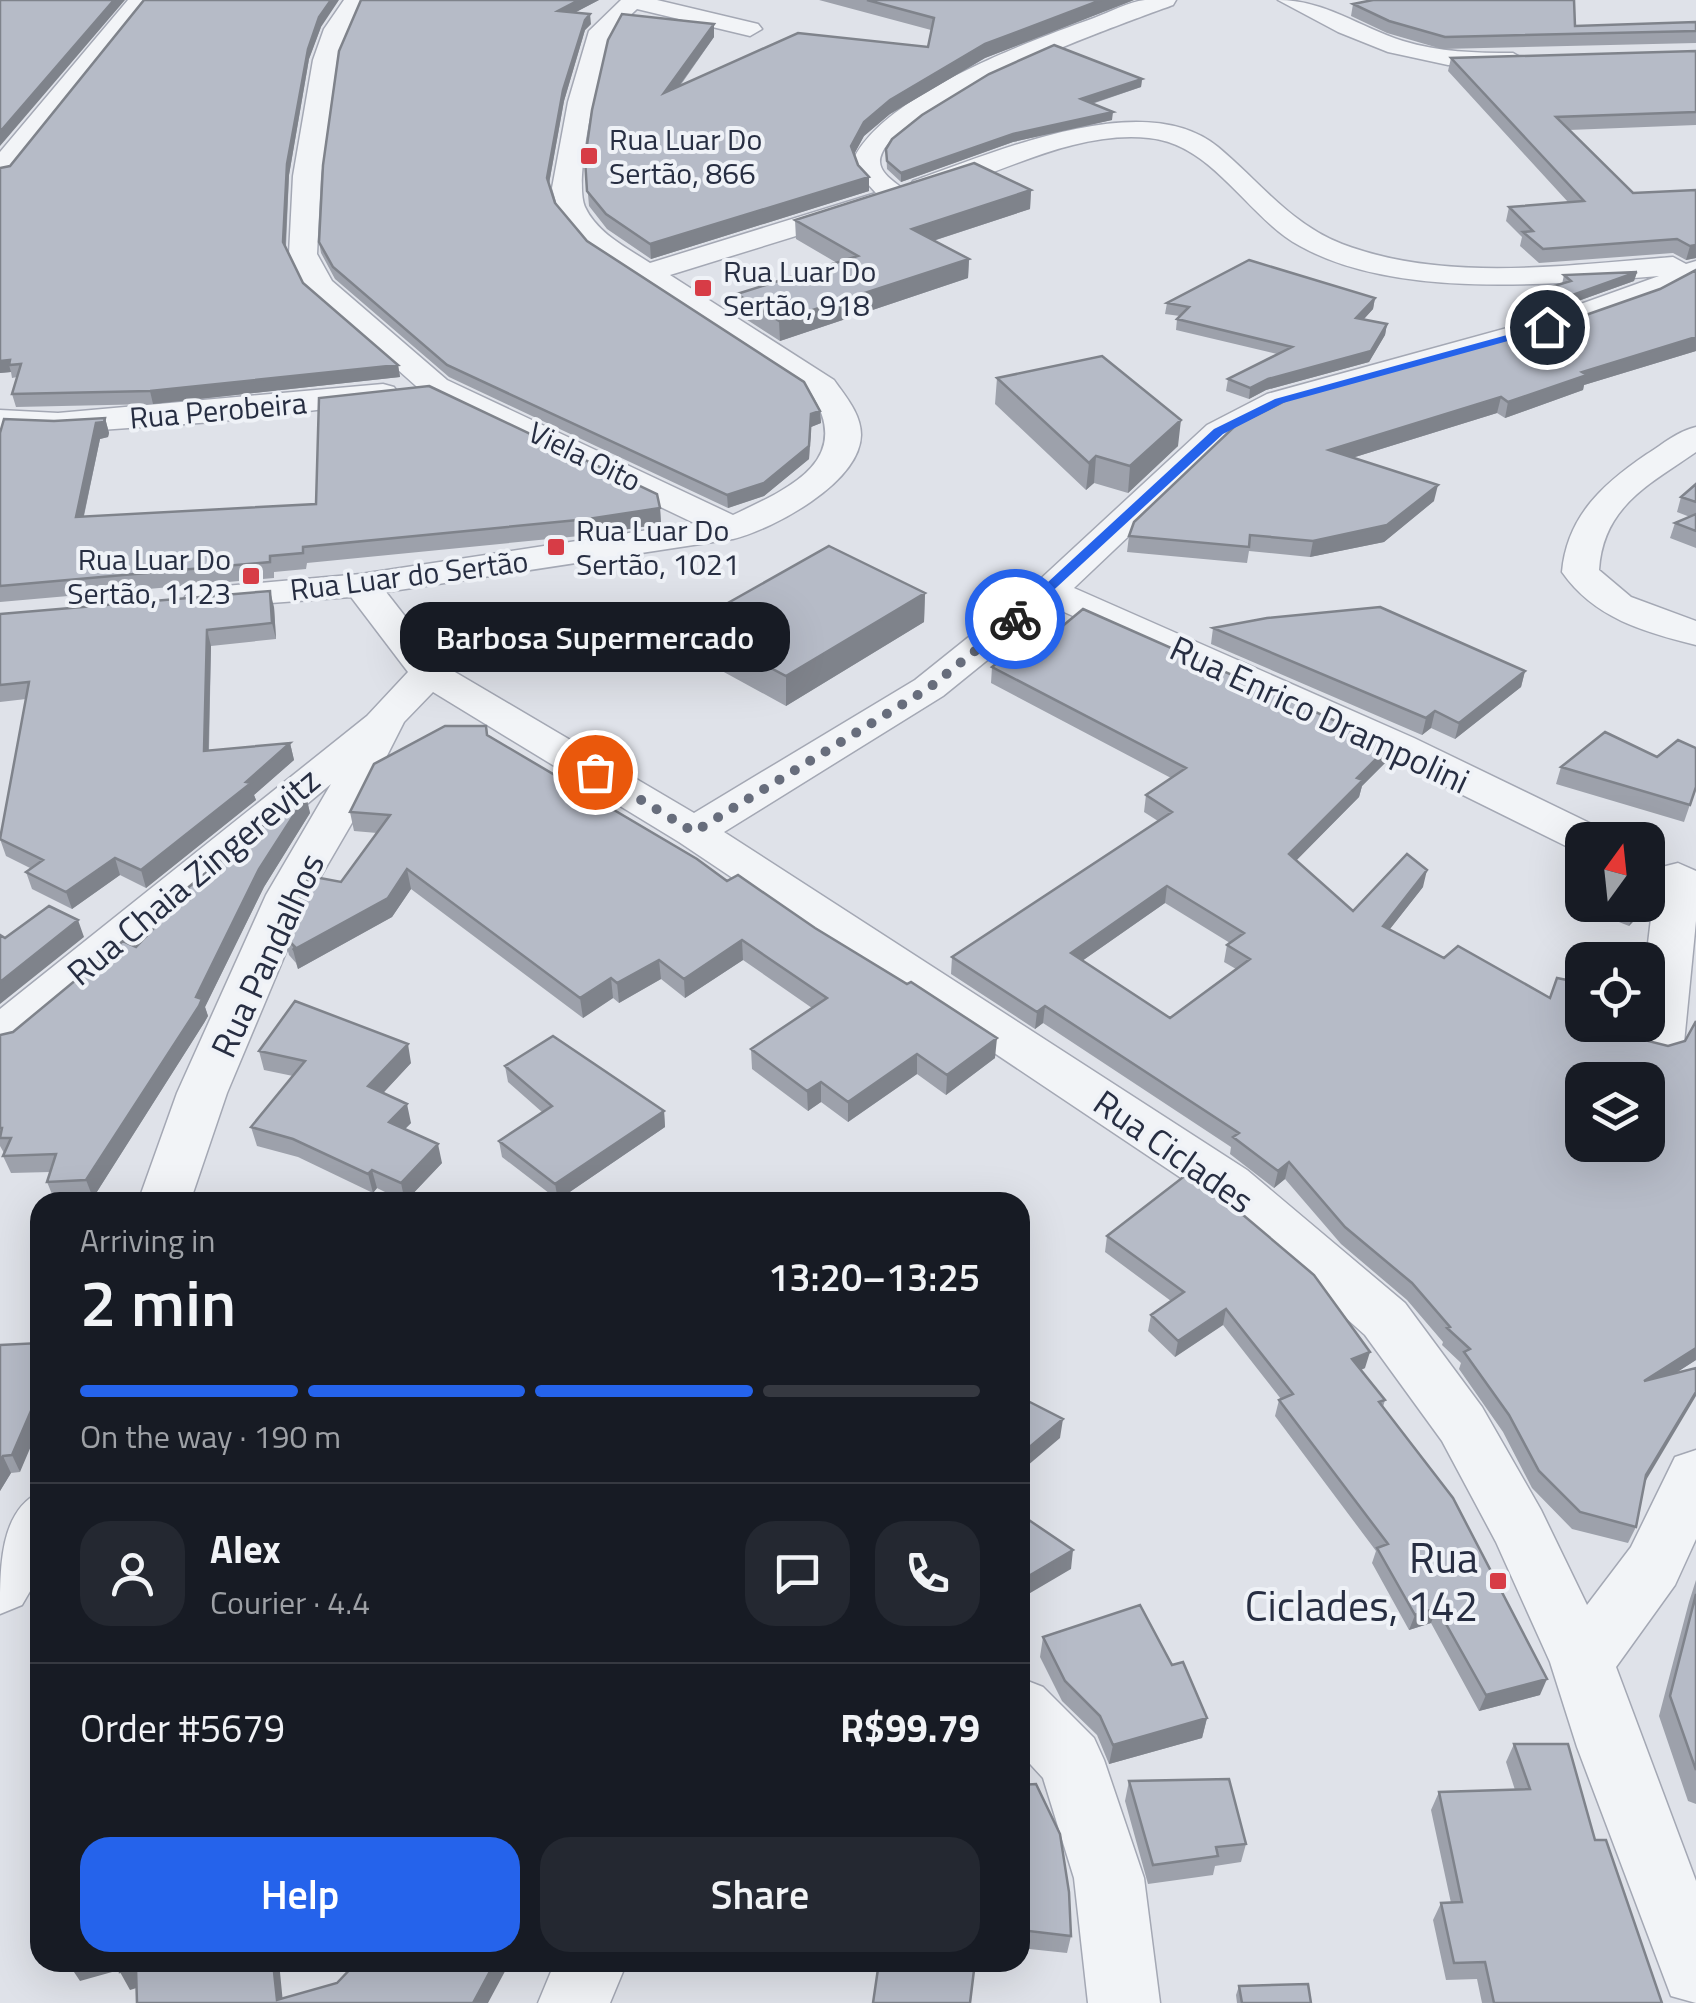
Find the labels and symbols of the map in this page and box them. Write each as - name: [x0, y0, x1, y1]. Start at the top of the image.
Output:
- place label: Rua Luar Do Sertão, 866: [609, 116, 762, 196]
- marker: Rua Luar Do Sertão, 866: [578, 145, 600, 167]
- place label: Rua Luar Do Sertão, 918: [723, 248, 876, 328]
- marker: Rua Luar Do Sertão, 918: [692, 277, 714, 299]
- pin: [1505, 285, 1590, 370]
- street label: Rua Perobeira: [128, 379, 308, 441]
- street label: Viela Oito: [521, 409, 649, 503]
- place label: Rua Luar Do Sertão, 1021: [576, 507, 740, 587]
- place label: Rua Luar Do Sertão, 1123: [67, 536, 231, 616]
- marker: Rua Luar Do Sertão, 1021: [545, 536, 567, 558]
- street label: Rua Luar do Sertão: [287, 538, 531, 612]
- marker: Rua Luar Do Sertão, 1123: [240, 565, 262, 587]
- courier: [965, 569, 1065, 669]
- callout: Barbosa Supermercado: [400, 602, 790, 672]
- street label: Rua Enrico Drampolini: [1161, 621, 1479, 807]
- pin: [553, 730, 638, 815]
- street label: Rua Chaia Zingerevitz: [54, 754, 332, 998]
- north arrow: [1565, 822, 1665, 922]
- street label: Rua Pandalhos: [196, 844, 338, 1066]
- street label: Rua Ciclades: [1083, 1076, 1265, 1226]
- place label: Rua Ciclades, 142: [1245, 1525, 1478, 1637]
- marker: Rua Ciclades, 142: [1487, 1570, 1509, 1592]

